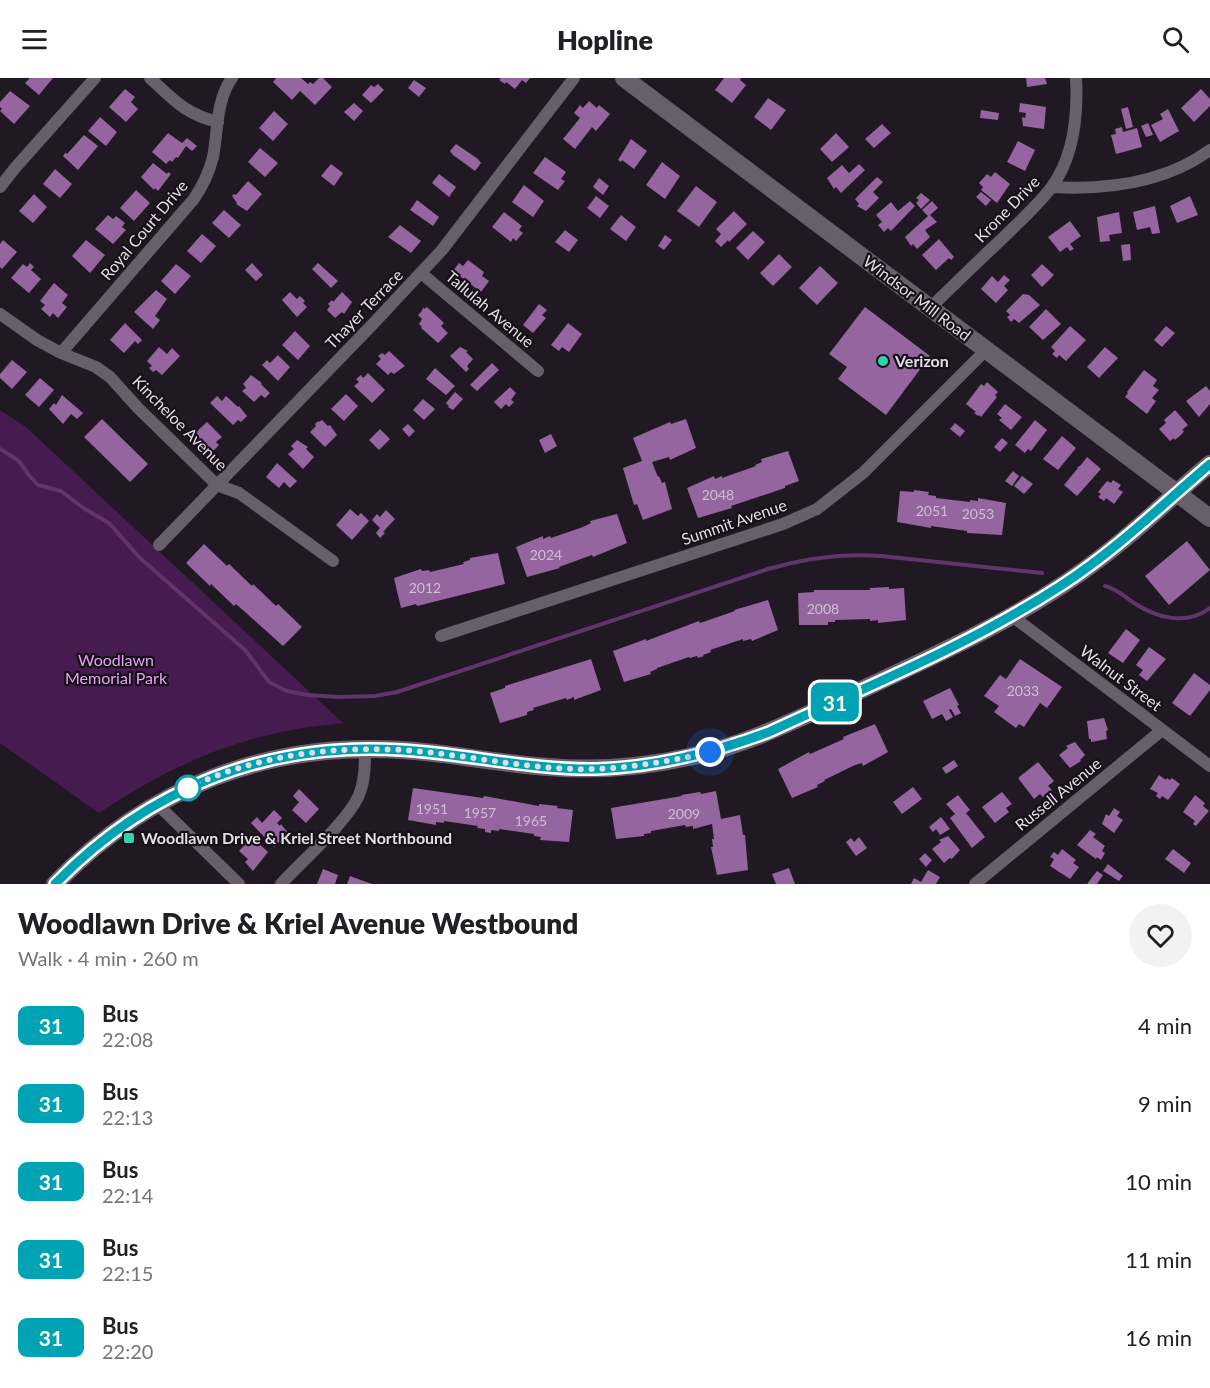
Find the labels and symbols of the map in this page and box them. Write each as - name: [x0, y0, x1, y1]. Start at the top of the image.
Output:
- street label: Krone Drive: [970, 172, 1043, 246]
- street label: Royal Court Drive: [96, 176, 191, 283]
- street label: Windsor Mill Road: [860, 251, 975, 344]
- street label: Thayer Terrace: [321, 265, 406, 352]
- street label: Tallulah Avenue: [442, 266, 538, 351]
- place label: Verizon: [894, 351, 949, 370]
- marker: Verizon: [876, 354, 890, 368]
- street label: Kincheloe Avenue: [129, 371, 232, 474]
- house number: 2048: [702, 486, 734, 503]
- street label: Summit Avenue: [679, 495, 789, 548]
- house number: 2051: [916, 502, 948, 519]
- house number: 2053: [962, 505, 994, 522]
- house number: 2024: [530, 546, 562, 563]
- house number: 2012: [409, 579, 441, 596]
- house number: 2008: [807, 600, 839, 617]
- street label: Walnut Street: [1077, 641, 1166, 715]
- park label: Woodlawn Memorial Park: [65, 650, 168, 687]
- line badge: 31: [808, 682, 862, 722]
- house number: 2033: [1007, 682, 1039, 699]
- your location: [695, 737, 725, 767]
- street label: Russell Avenue: [1011, 753, 1104, 834]
- unlabelled marker: [175, 775, 201, 801]
- house number: 1951: [416, 800, 448, 817]
- house number: 1957: [464, 804, 496, 821]
- house number: 2009: [668, 805, 700, 822]
- house number: 1965: [515, 812, 547, 829]
- place label: Woodlawn Drive & Kriel Street Northbound: [141, 828, 452, 847]
- marker: Woodlawn Drive & Kriel Street Northbound: [122, 831, 136, 845]

